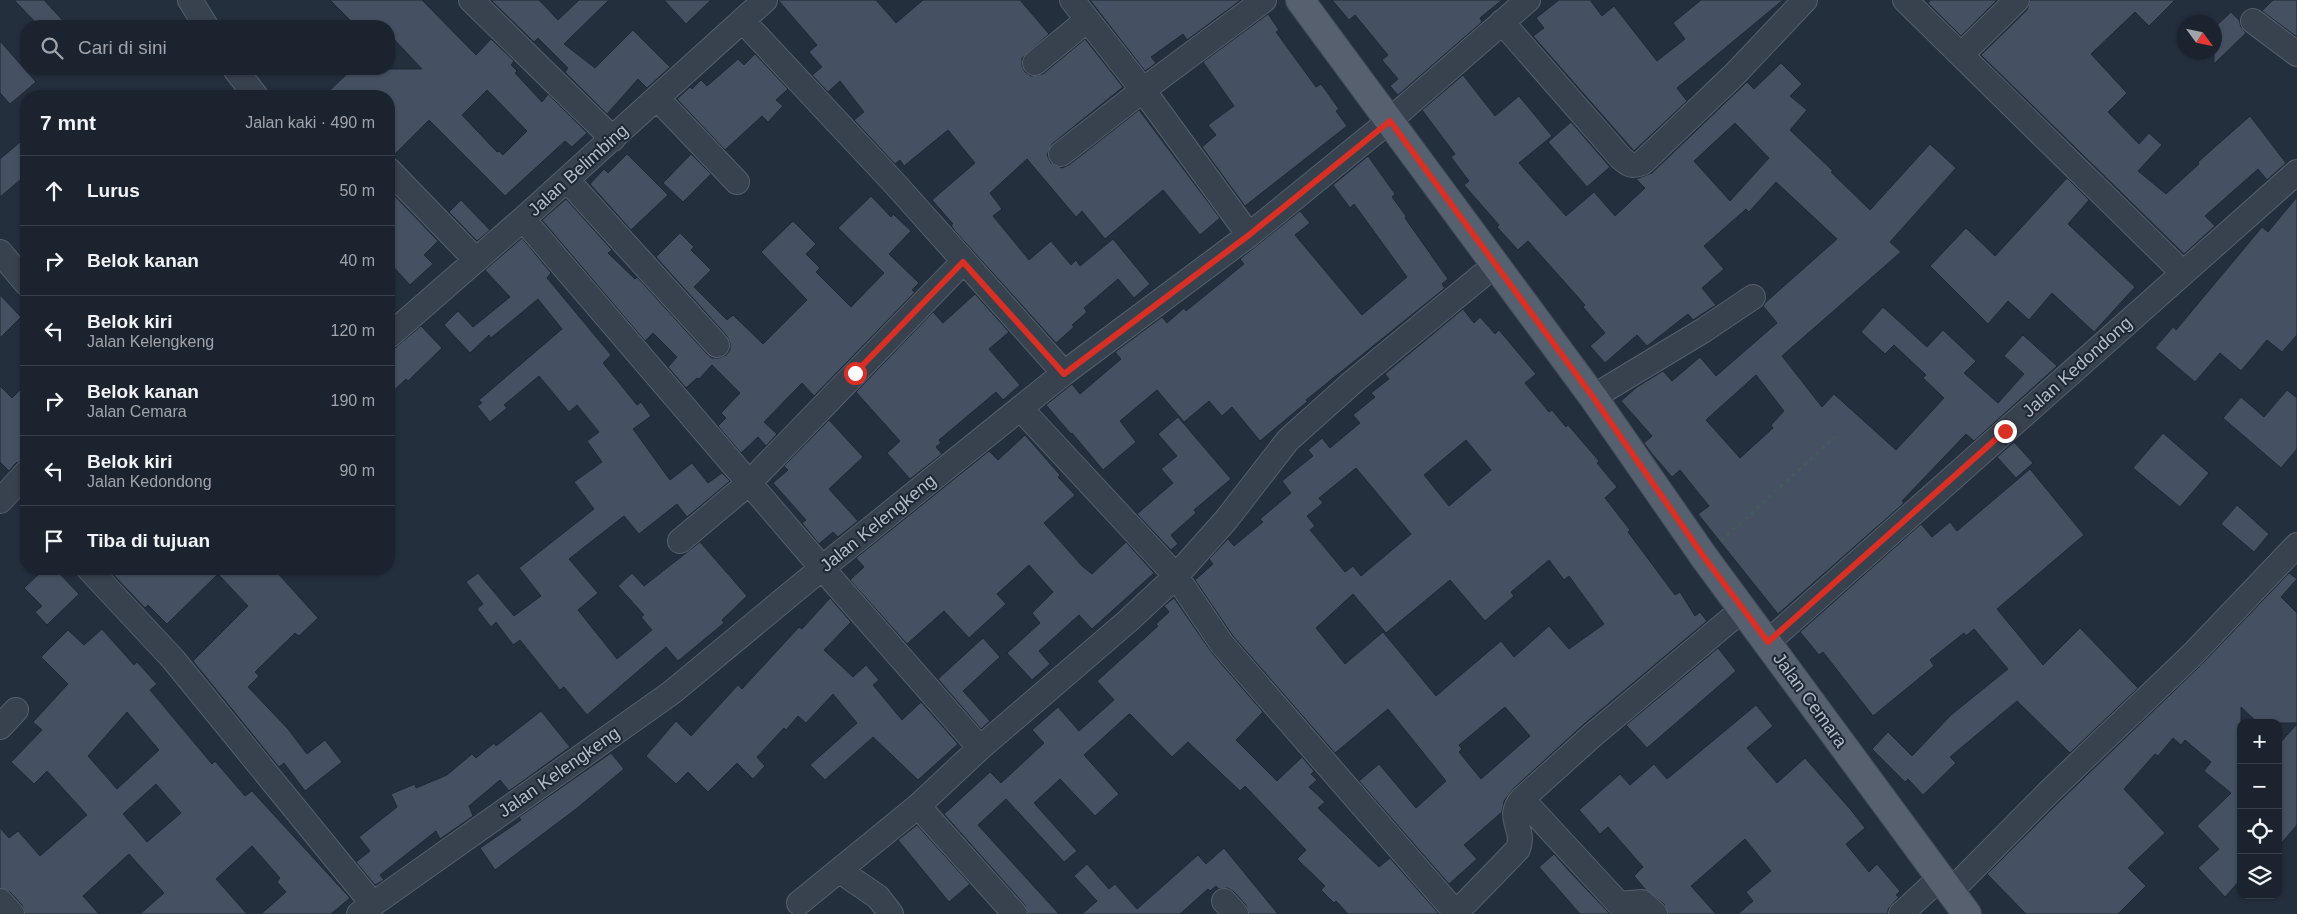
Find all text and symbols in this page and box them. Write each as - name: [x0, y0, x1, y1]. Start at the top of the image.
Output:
- north arrow: [2177, 15, 2222, 60]
- search box: [20, 20, 395, 75]
- icon: search: [38, 34, 66, 62]
- text: Cari di sini: [78, 37, 167, 58]
- text: 7 mnt: [40, 111, 96, 134]
- text: Jalan kaki · 490 m: [245, 114, 375, 131]
- street label: Jalan Belimbing: [524, 120, 632, 220]
- icon: ahead: [40, 177, 68, 205]
- text: Lurus: [87, 180, 140, 201]
- text: 50 m: [339, 182, 375, 199]
- icon: right: [40, 247, 68, 275]
- text: Belok kanan: [87, 250, 199, 271]
- text: 40 m: [339, 252, 375, 269]
- text: Belok kiri: [87, 311, 173, 332]
- street label: Jalan Kedondong: [2018, 313, 2136, 421]
- icon: left: [40, 317, 68, 345]
- text: 120 m: [331, 322, 375, 339]
- text: Jalan Kelengkeng: [87, 333, 214, 350]
- route start: [844, 362, 867, 385]
- text: Belok kanan: [87, 381, 199, 402]
- icon: right: [40, 387, 68, 415]
- text: 190 m: [331, 392, 375, 409]
- text: Jalan Cemara: [87, 403, 187, 420]
- route end: [1994, 420, 2017, 443]
- text: Belok kiri: [87, 451, 173, 472]
- icon: left: [40, 457, 68, 485]
- text: 90 m: [339, 462, 375, 479]
- street label: Jalan Kelengkeng: [816, 470, 940, 576]
- text: Jalan Kedondong: [87, 473, 212, 490]
- icon: arrive: [40, 527, 68, 555]
- text: Tiba di tujuan: [87, 530, 210, 551]
- street label: Jalan Cemara: [1769, 649, 1852, 752]
- map controls: [2237, 719, 2282, 899]
- button: +: [2237, 719, 2282, 764]
- street label: Jalan Kelengkeng: [495, 723, 623, 821]
- button: −: [2237, 764, 2282, 809]
- button: locate: [2237, 809, 2282, 854]
- button: layers: [2237, 854, 2282, 899]

